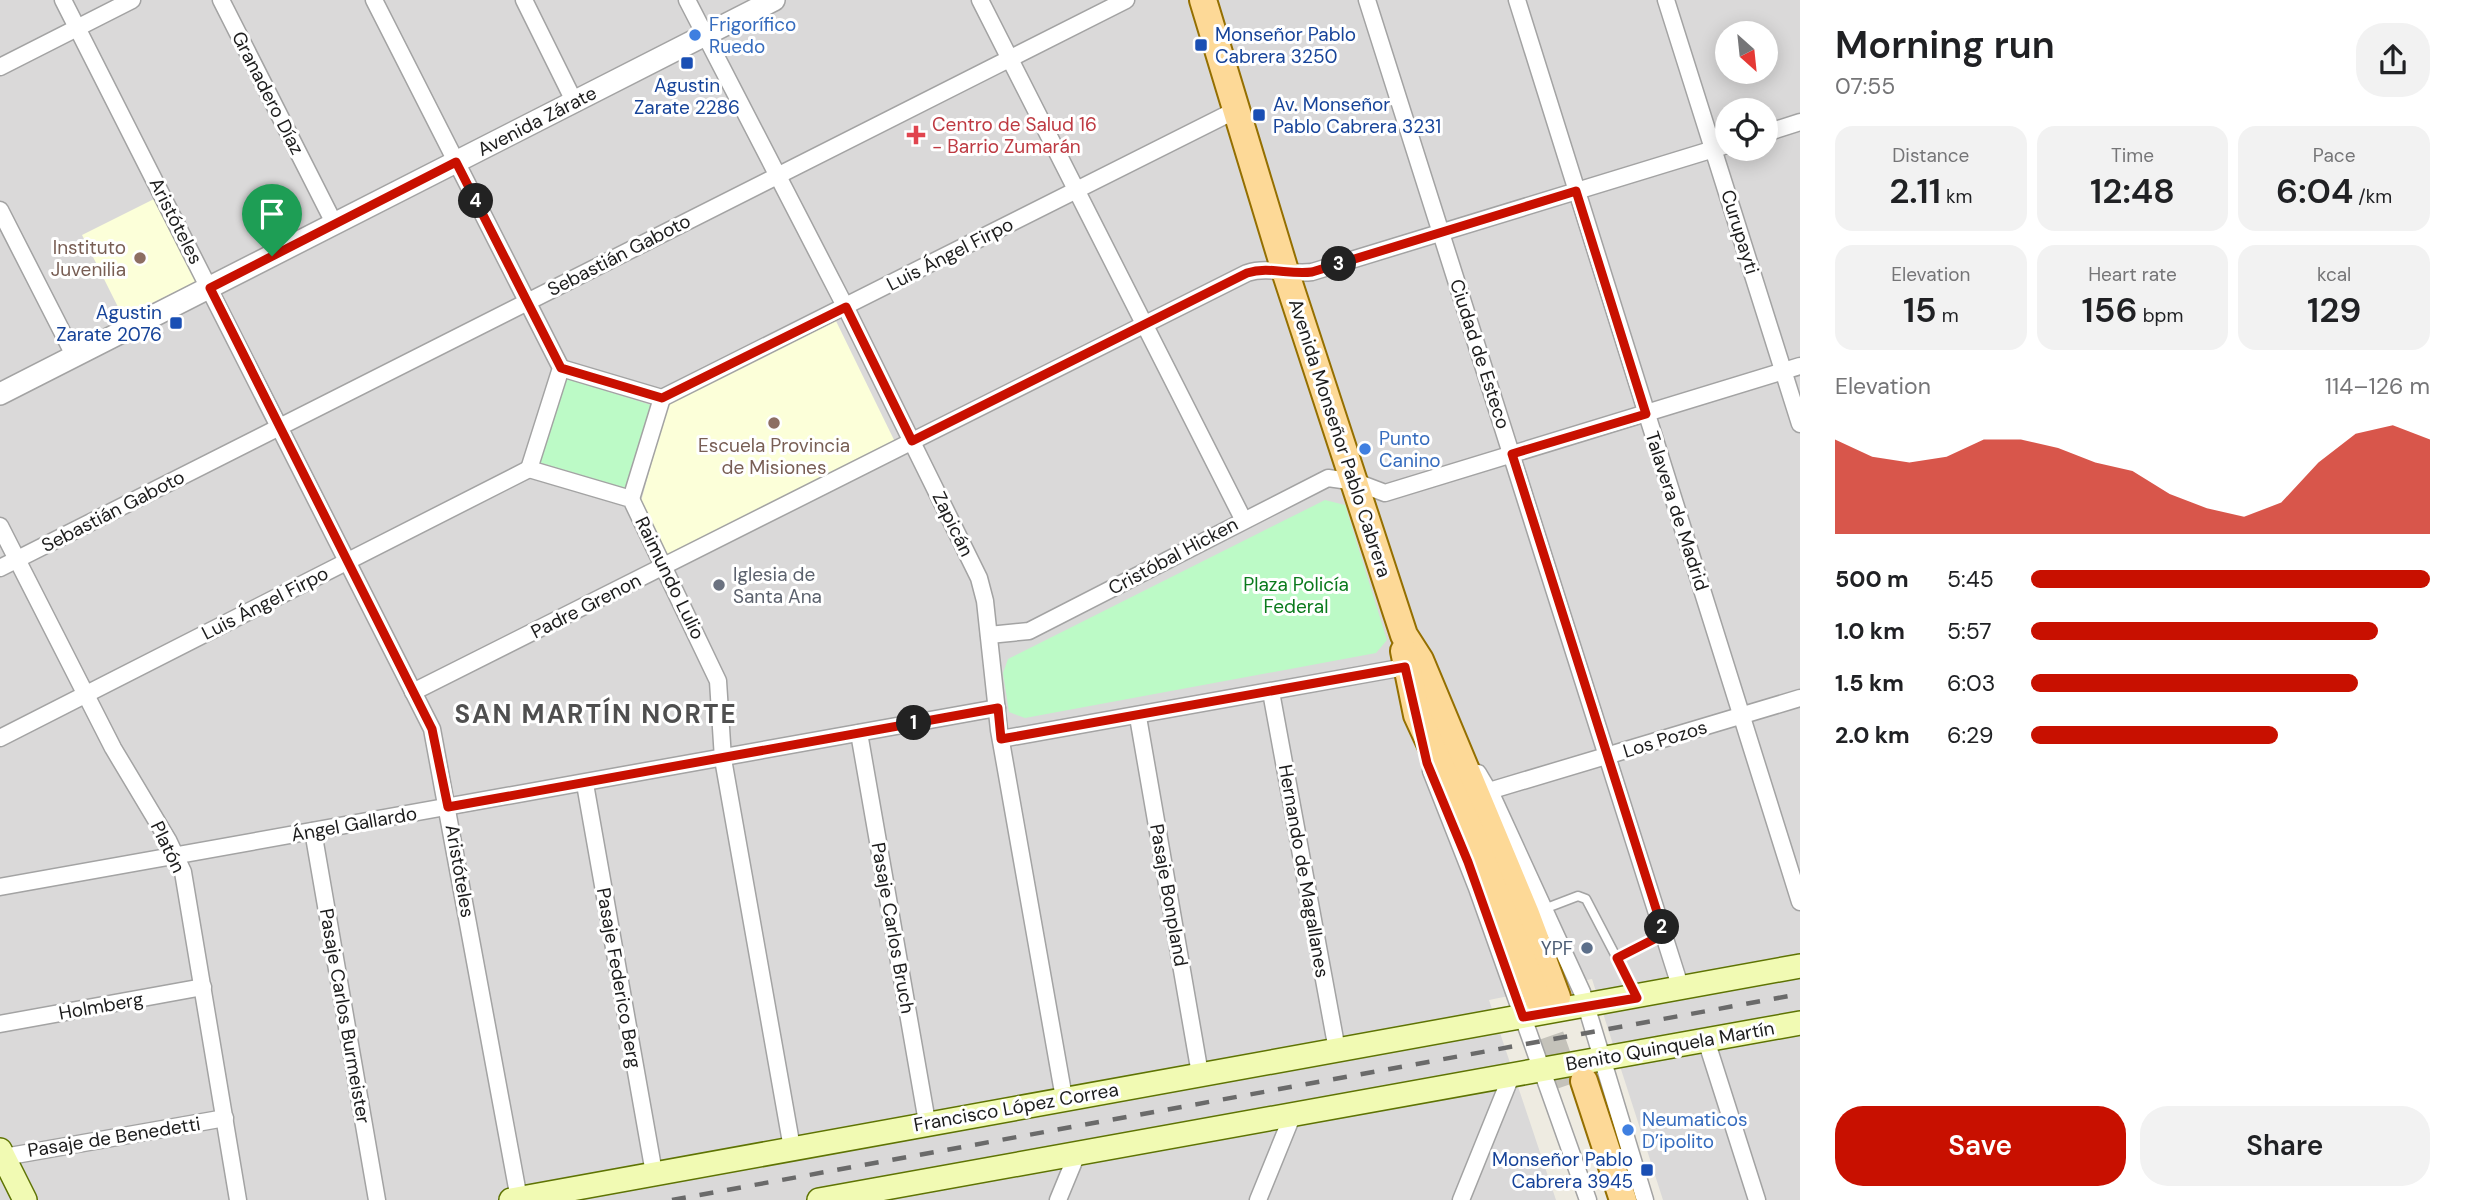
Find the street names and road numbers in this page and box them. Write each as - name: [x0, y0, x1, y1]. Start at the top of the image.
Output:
- street label: Granadero Díaz: [226, 27, 310, 159]
- street label: Avenida Zárate: [473, 80, 601, 162]
- street label: Aristóteles: [144, 173, 208, 269]
- street label: Curupayti: [1715, 187, 1765, 277]
- street label: Sebastián Gaboto: [543, 208, 695, 302]
- street label: Luis Ángel Firpo: [882, 211, 1018, 297]
- street label: Ciudad de Esteco: [1444, 276, 1516, 432]
- street label: Avenida Monseñor Pablo Cabrera: [1283, 295, 1397, 581]
- street label: Talavera de Madrid: [1639, 428, 1715, 594]
- street label: Sebastián Gaboto: [37, 464, 189, 558]
- street label: Zapicán: [927, 487, 979, 561]
- street label: Cristóbal Hicken: [1104, 511, 1242, 601]
- street label: Raimundo Lulio: [629, 512, 711, 644]
- street label: Luis Ángel Firpo: [197, 560, 333, 646]
- street label: Padre Grenon: [527, 568, 645, 644]
- street label: Los Pozos: [1620, 714, 1710, 764]
- street label: Hernando de Magallanes: [1273, 762, 1335, 980]
- street label: Ángel Gallardo: [289, 801, 419, 847]
- street label: Platón: [145, 817, 191, 877]
- street label: Pasaje Bonpland: [1144, 822, 1194, 968]
- street label: Aristóteles: [440, 823, 480, 919]
- street label: Pasaje Carlos Bruch: [866, 840, 920, 1016]
- street label: Pasaje Federico Berg: [591, 886, 647, 1071]
- street label: Pasaje Carlos Burmeister: [314, 906, 376, 1126]
- street label: Holmberg: [57, 986, 146, 1026]
- street label: Benito Quinquela Martín: [1564, 1015, 1776, 1077]
- street label: Francisco López Correa: [912, 1077, 1120, 1137]
- street label: Pasaje de Benedetti: [26, 1111, 202, 1163]

